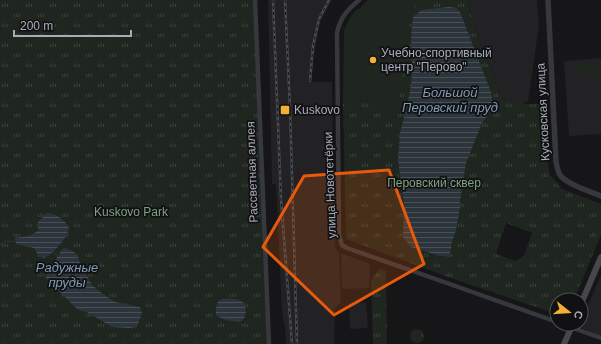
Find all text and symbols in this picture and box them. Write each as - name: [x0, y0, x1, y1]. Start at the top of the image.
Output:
- scale bar: [14, 12, 131, 38]
- text: 200 m: [20, 19, 53, 33]
- place label: Учебно-спортивный центр "Перово": [381, 46, 492, 74]
- marker: Учебно-спортивный центр "Перово": [368, 55, 378, 65]
- street label: Кусковская улица: [533, 62, 553, 161]
- water label: Большой Перовский пруд: [402, 85, 498, 115]
- place label: Kuskovo: [294, 103, 340, 117]
- marker: Kuskovo: [279, 104, 291, 116]
- street label: Рассветная аллея: [243, 121, 261, 223]
- street label: улица Новотетёрки: [321, 131, 339, 239]
- park label: Перовский сквер: [387, 176, 481, 190]
- park label: Kuskovo Park: [94, 205, 169, 219]
- water label: Радужные пруды: [36, 260, 98, 290]
- north arrow: [549, 292, 589, 332]
- text: С: [572, 309, 585, 321]

